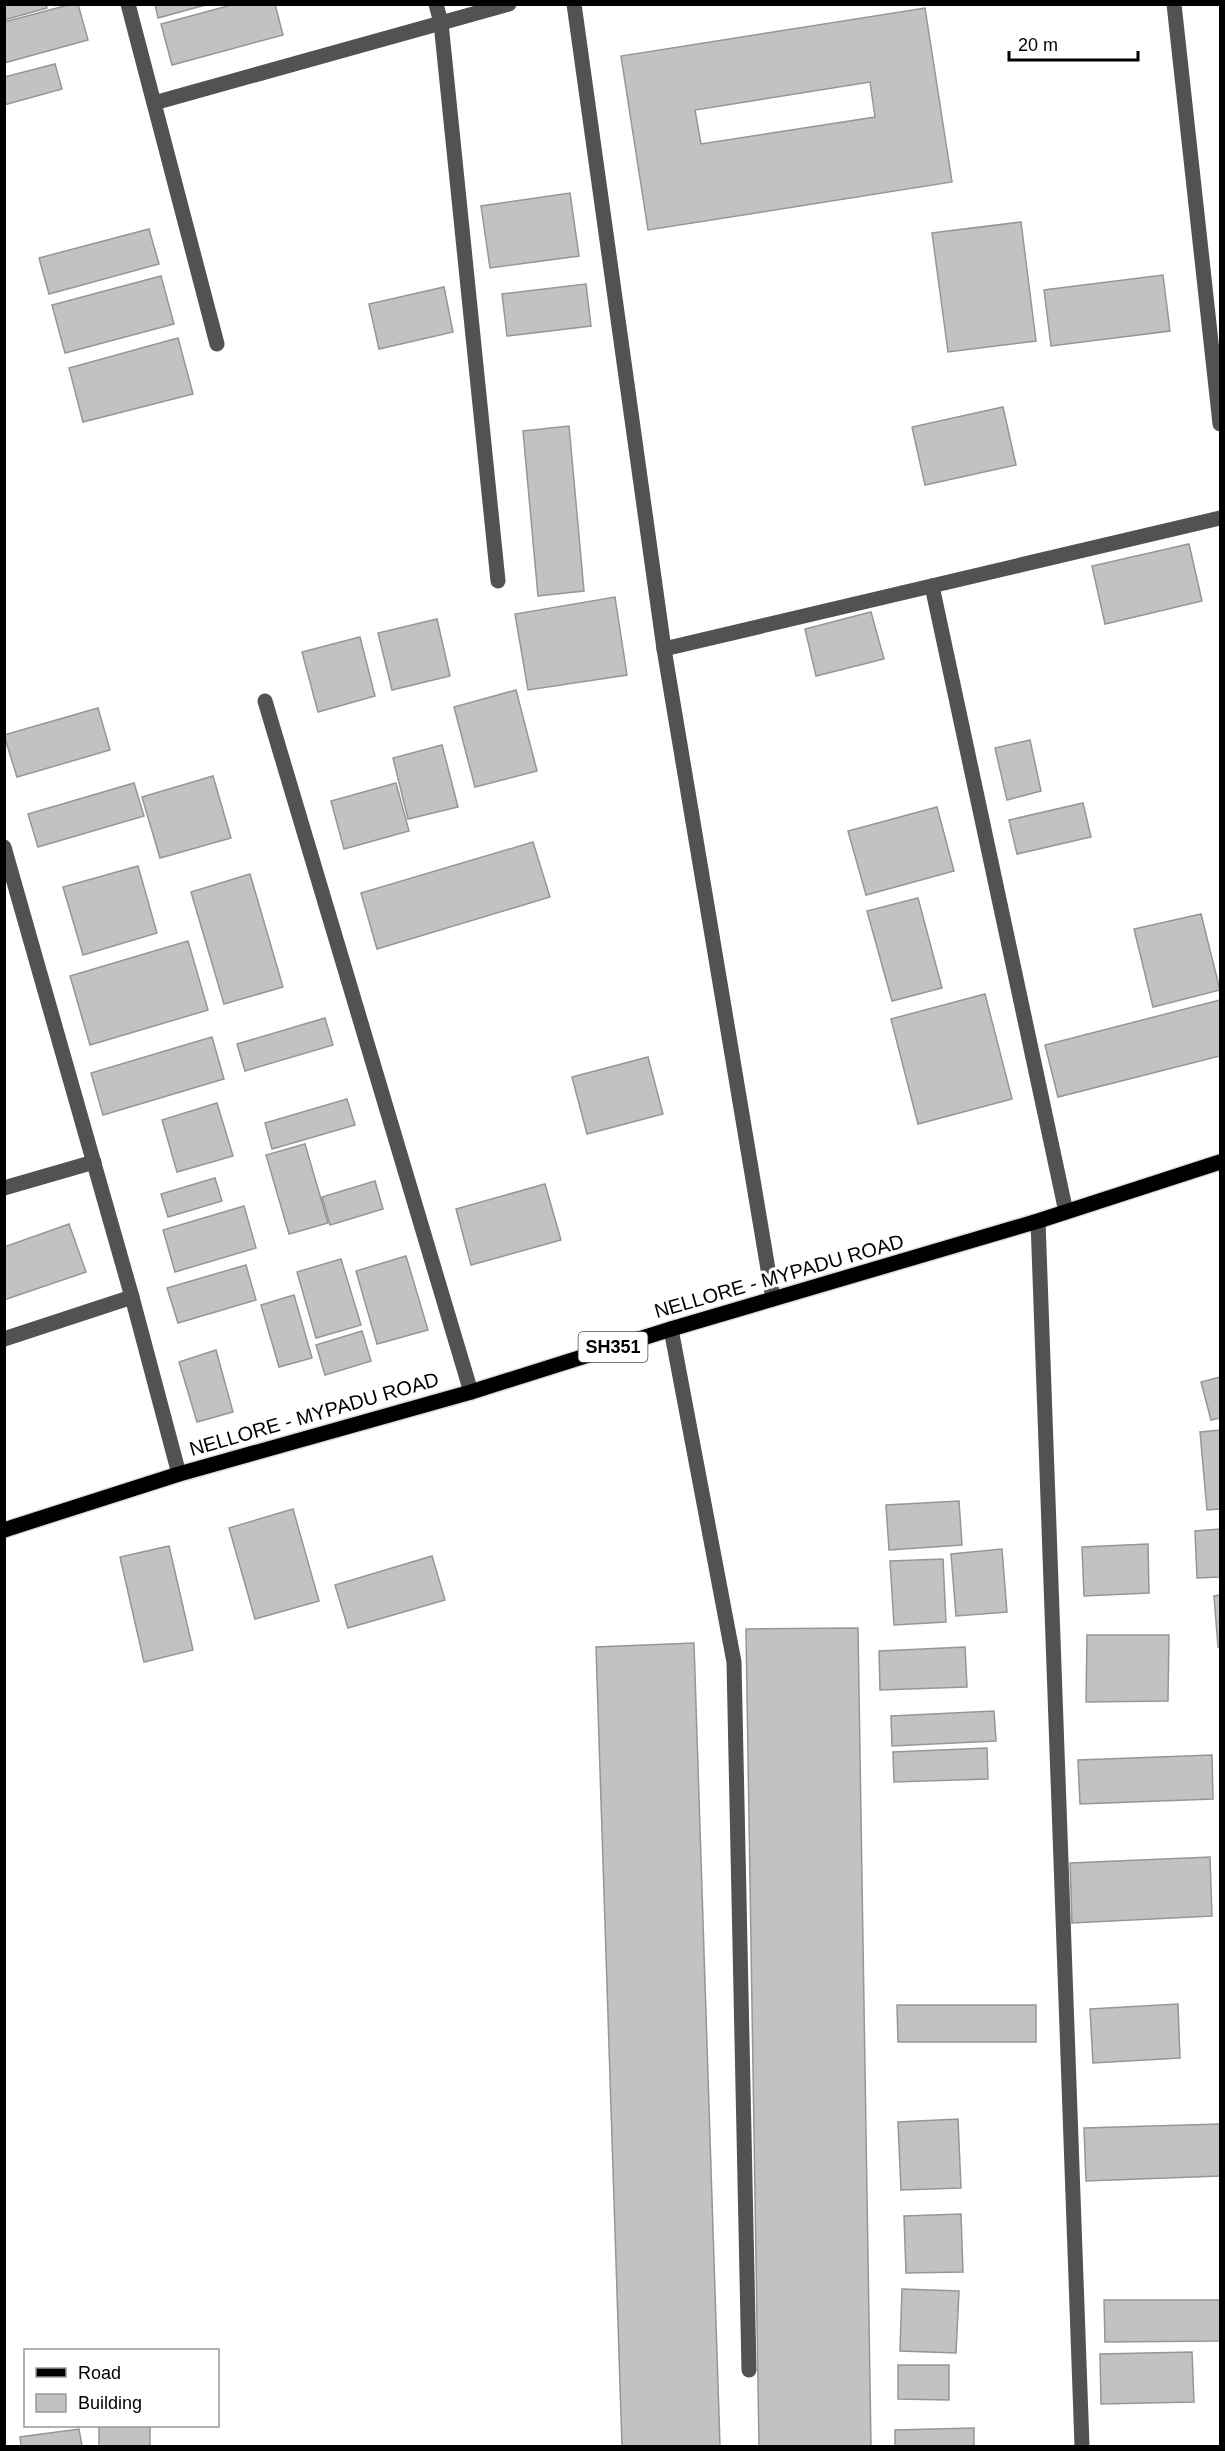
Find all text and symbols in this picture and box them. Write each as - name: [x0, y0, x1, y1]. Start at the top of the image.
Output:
- scale bar: [1009, 24, 1138, 62]
- text: 20 m: [1018, 35, 1058, 55]
- street label: NELLORE - MYPADU ROAD: [652, 1230, 906, 1322]
- road number: SH351: [578, 1332, 648, 1362]
- street label: NELLORE - MYPADU ROAD: [187, 1368, 441, 1460]
- legend: [24, 2349, 219, 2427]
- text: Road: [78, 2363, 121, 2383]
- text: Building: [78, 2393, 142, 2413]

